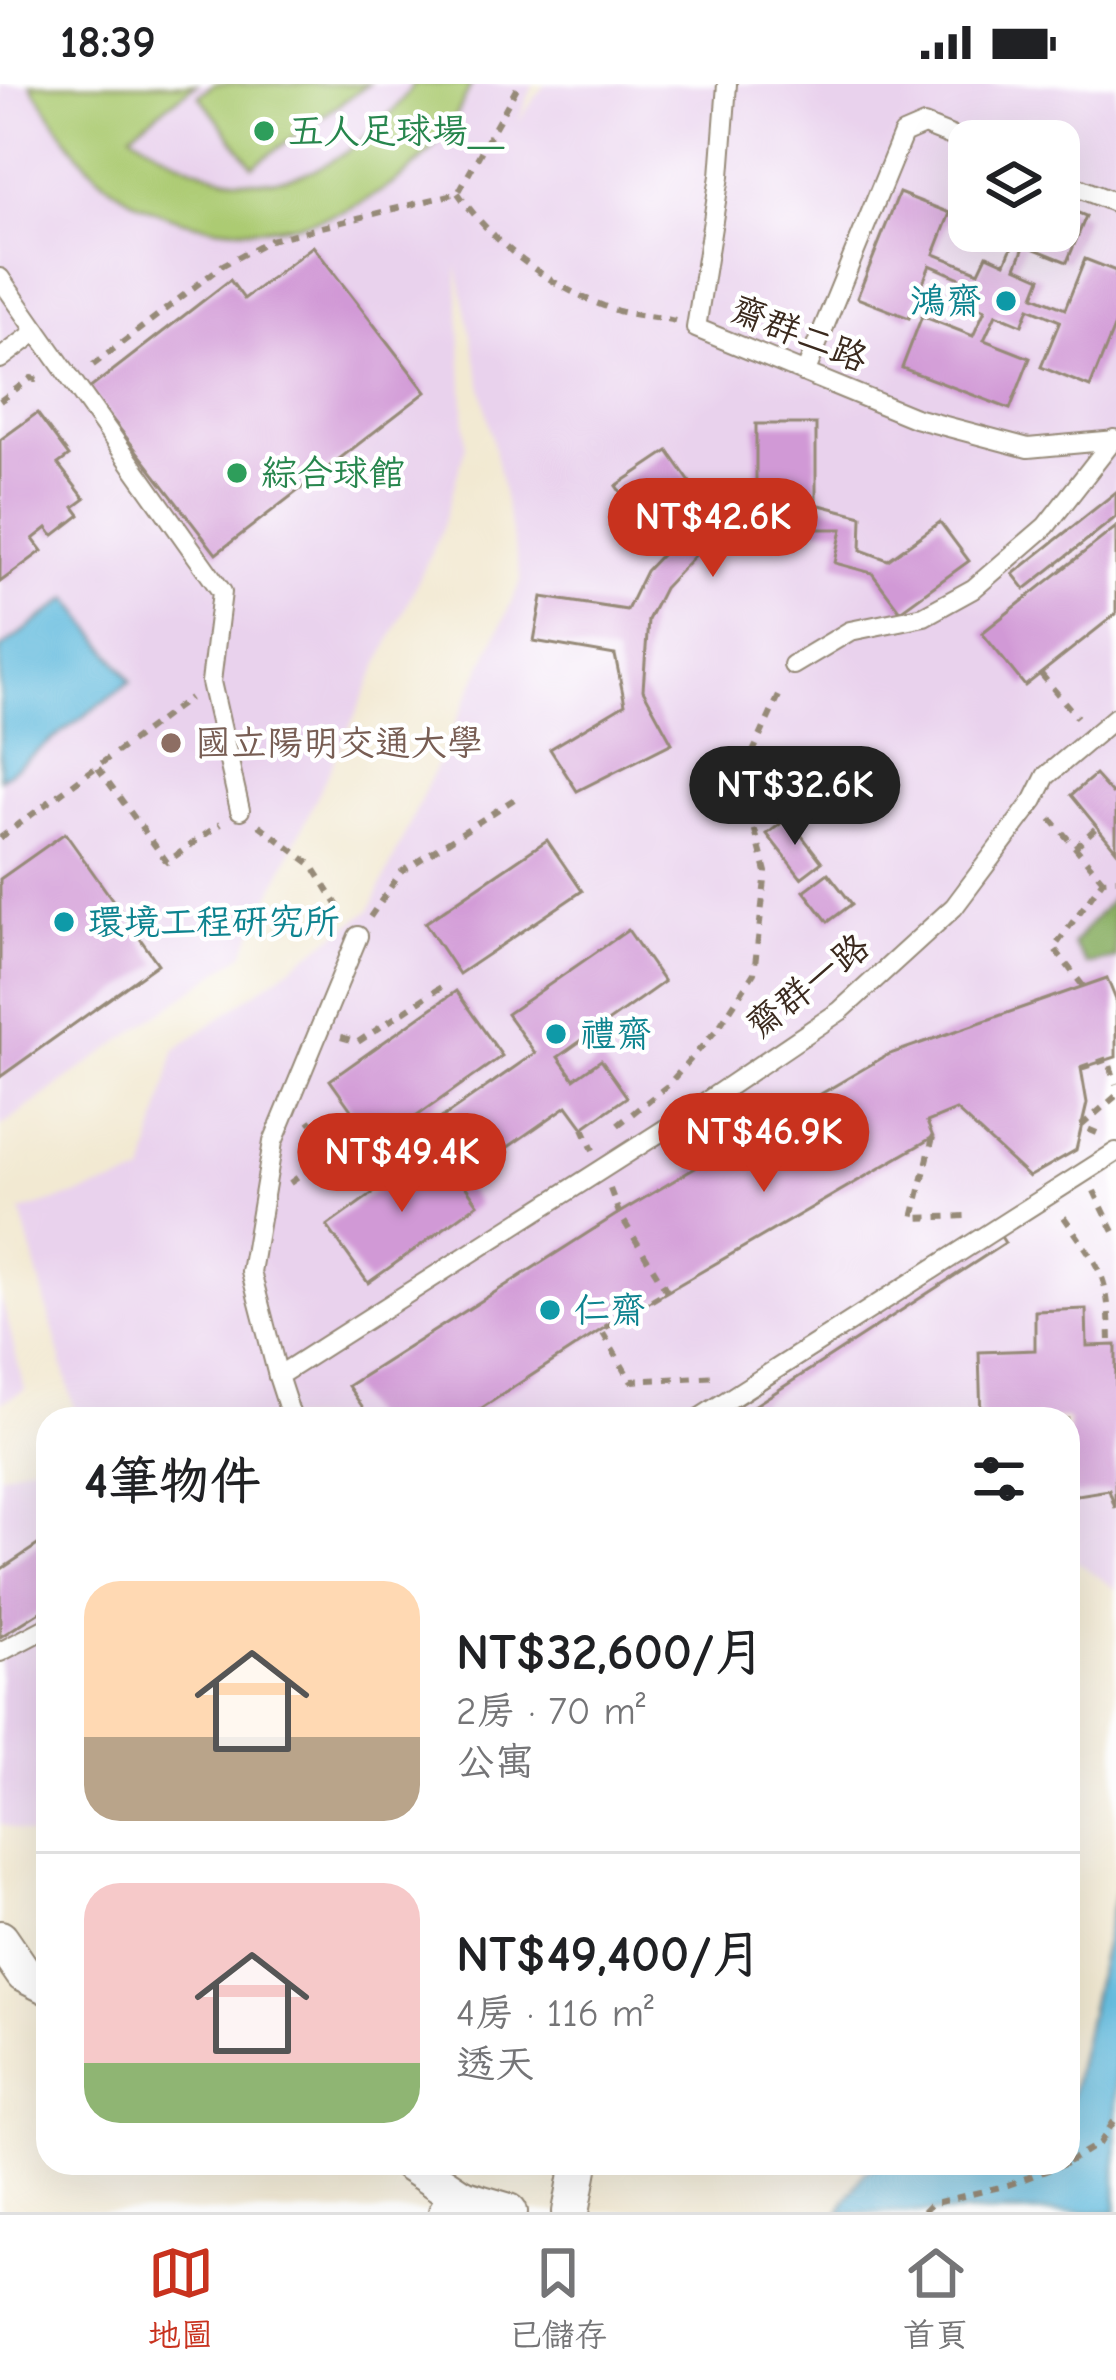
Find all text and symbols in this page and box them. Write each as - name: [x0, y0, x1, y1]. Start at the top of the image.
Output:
- text: 18:39: [60, 16, 156, 68]
- place label: 五人足球場＿: [288, 111, 505, 152]
- marker: 五人足球場＿: [251, 118, 277, 144]
- map controls: [948, 120, 1080, 252]
- button: layers: [948, 120, 1080, 252]
- place label: 鴻齋: [910, 281, 982, 322]
- street label: 齋群二路: [725, 288, 873, 380]
- marker: 鴻齋: [993, 288, 1019, 314]
- place label: 綜合球館: [261, 453, 405, 494]
- marker: 綜合球館: [224, 460, 250, 486]
- pin: NT$42.6K: [589, 478, 837, 580]
- text: NT$42.6K: [635, 494, 791, 539]
- place label: 國立陽明交通大學: [195, 723, 483, 764]
- marker: 國立陽明交通大學: [158, 730, 184, 756]
- pin: NT$32.6K: [671, 746, 919, 848]
- text: NT$32.6K: [716, 762, 874, 807]
- place label: 環境工程研究所: [88, 902, 340, 943]
- marker: 環境工程研究所: [51, 909, 77, 935]
- street label: 齋群一路: [739, 926, 877, 1046]
- place label: 禮齋: [580, 1014, 652, 1055]
- marker: 禮齋: [543, 1021, 569, 1047]
- pin: NT$46.9K: [640, 1093, 888, 1195]
- text: NT$46.9K: [685, 1109, 843, 1154]
- pin: NT$49.4K: [278, 1113, 526, 1215]
- text: NT$49.4K: [324, 1129, 480, 1174]
- place label: 仁齋: [574, 1290, 646, 1331]
- marker: 仁齋: [537, 1297, 563, 1323]
- icon: filters: [966, 1446, 1032, 1512]
- text: 4筆物件: [84, 1452, 261, 1511]
- text: NT$32,600/月: [456, 1623, 765, 1682]
- icon: home: [180, 1629, 324, 1773]
- text: 2房 · 70 m²: [456, 1689, 646, 1734]
- text: 公寓: [456, 1740, 534, 1785]
- text: NT$49,400/月: [456, 1925, 763, 1984]
- icon: home: [180, 1931, 324, 2075]
- text: 4房 · 116 m²: [456, 1991, 654, 2036]
- text: 透天: [456, 2042, 534, 2087]
- tab: 地圖: [148, 2240, 214, 2355]
- tab: 已儲存: [509, 2240, 608, 2355]
- tab: 首頁: [903, 2240, 969, 2355]

